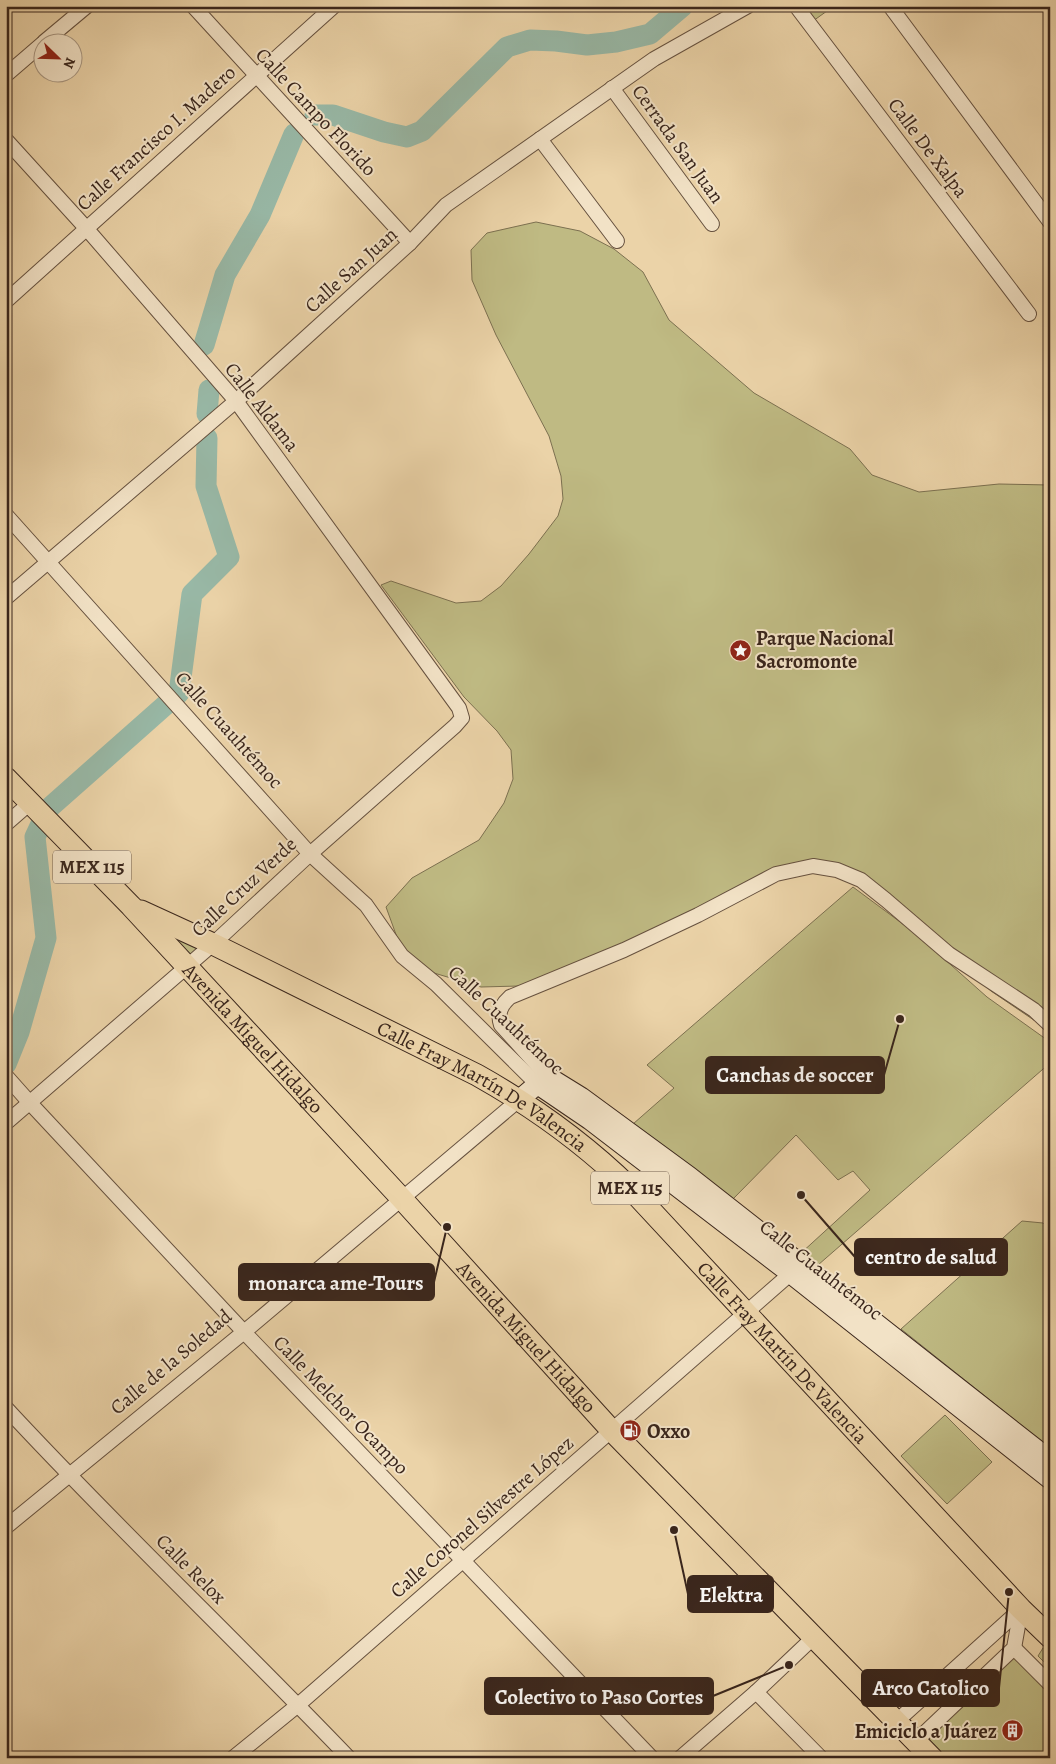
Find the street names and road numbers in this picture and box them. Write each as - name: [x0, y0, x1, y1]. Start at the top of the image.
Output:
- street label: Calle Campo Florido: [249, 42, 383, 182]
- street label: Calle Francisco I. Madero: [70, 59, 242, 217]
- street label: Cerrada San Juan: [626, 79, 730, 209]
- street label: Calle De Xalpa: [882, 93, 975, 204]
- street label: Calle San Juan: [299, 221, 403, 319]
- street label: Calle Aldama: [219, 357, 306, 458]
- street label: Calle Cuauhtémoc: [169, 665, 289, 795]
- street label: Calle Cruz Verde: [185, 831, 303, 943]
- road number: MEX 115: [53, 850, 131, 884]
- street label: Avenida Miguel Hidalgo: [176, 956, 330, 1119]
- street label: Calle Cuauhtémoc: [442, 959, 570, 1081]
- street label: Calle Fray Martín De Valencia: [373, 1014, 594, 1158]
- road number: MEX 115: [591, 1172, 669, 1204]
- street label: Calle Cuauhtémoc: [754, 1213, 888, 1327]
- street label: Avenida Miguel Hidalgo: [450, 1254, 603, 1419]
- street label: Calle Fray Martín De Valencia: [691, 1255, 875, 1450]
- street label: Calle de la Soledad: [104, 1303, 238, 1421]
- street label: Calle Melchor Ocampo: [267, 1329, 415, 1481]
- street label: Calle Coronel Silvestre López: [384, 1430, 580, 1604]
- street label: Calle Relox: [150, 1528, 232, 1610]

